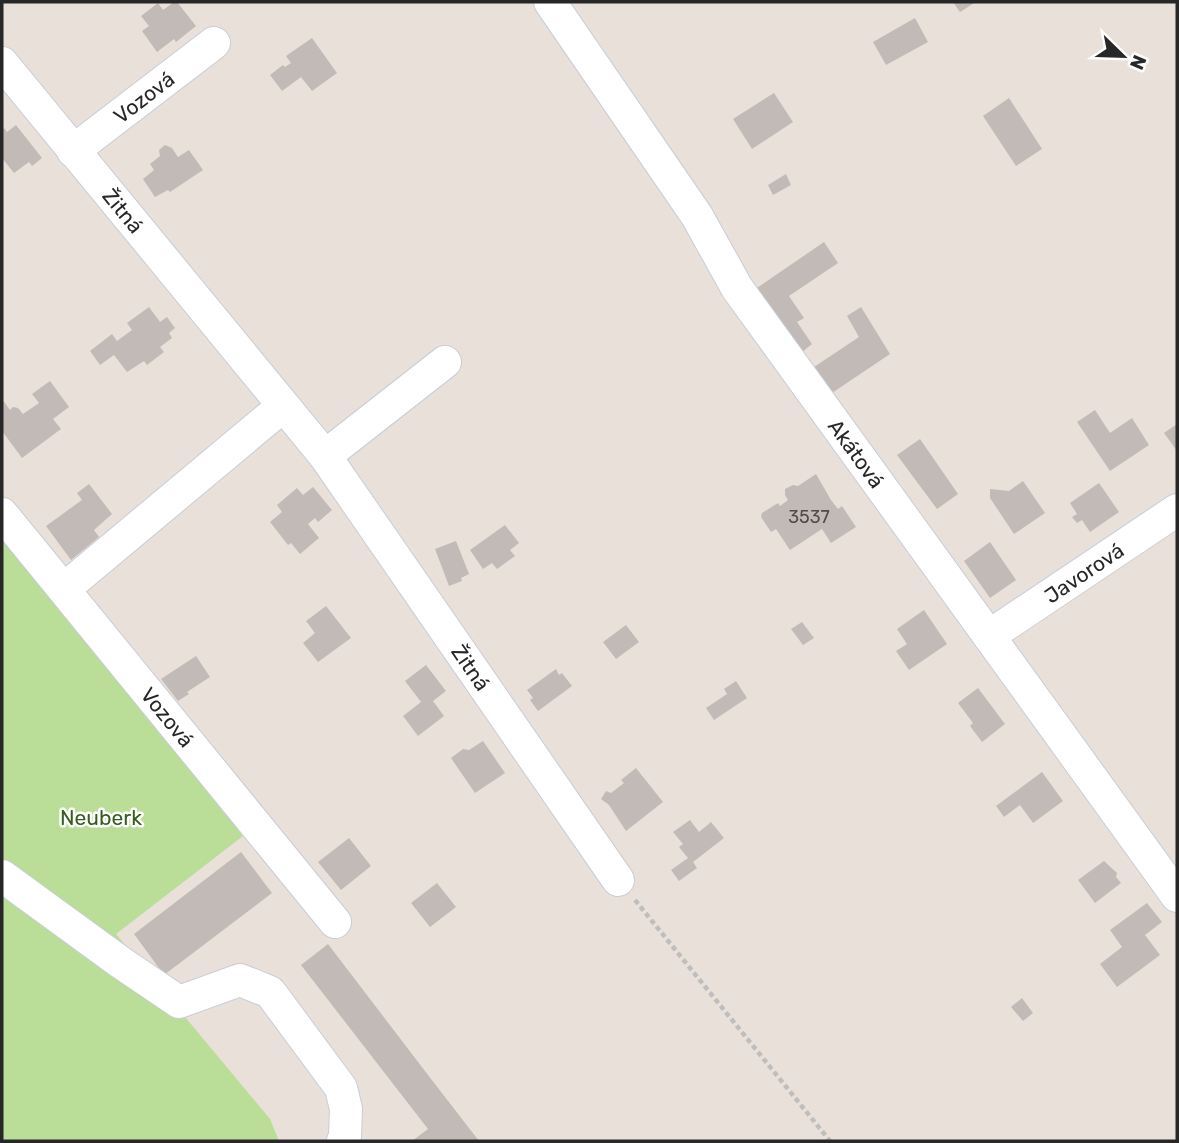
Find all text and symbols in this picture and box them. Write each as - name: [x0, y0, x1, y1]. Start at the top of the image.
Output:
- north arrow: [1088, 21, 1158, 91]
- text: N: [1125, 52, 1151, 73]
- street label: Vozová: [108, 66, 179, 128]
- street label: Žitná: [98, 183, 149, 238]
- street label: Akátová: [823, 414, 890, 493]
- house number: 3537: [788, 506, 830, 528]
- street label: Javorová: [1039, 537, 1128, 608]
- street label: Žitná: [447, 640, 496, 695]
- street label: Vozová: [136, 682, 199, 752]
- park label: Neuberk: [60, 805, 142, 830]

